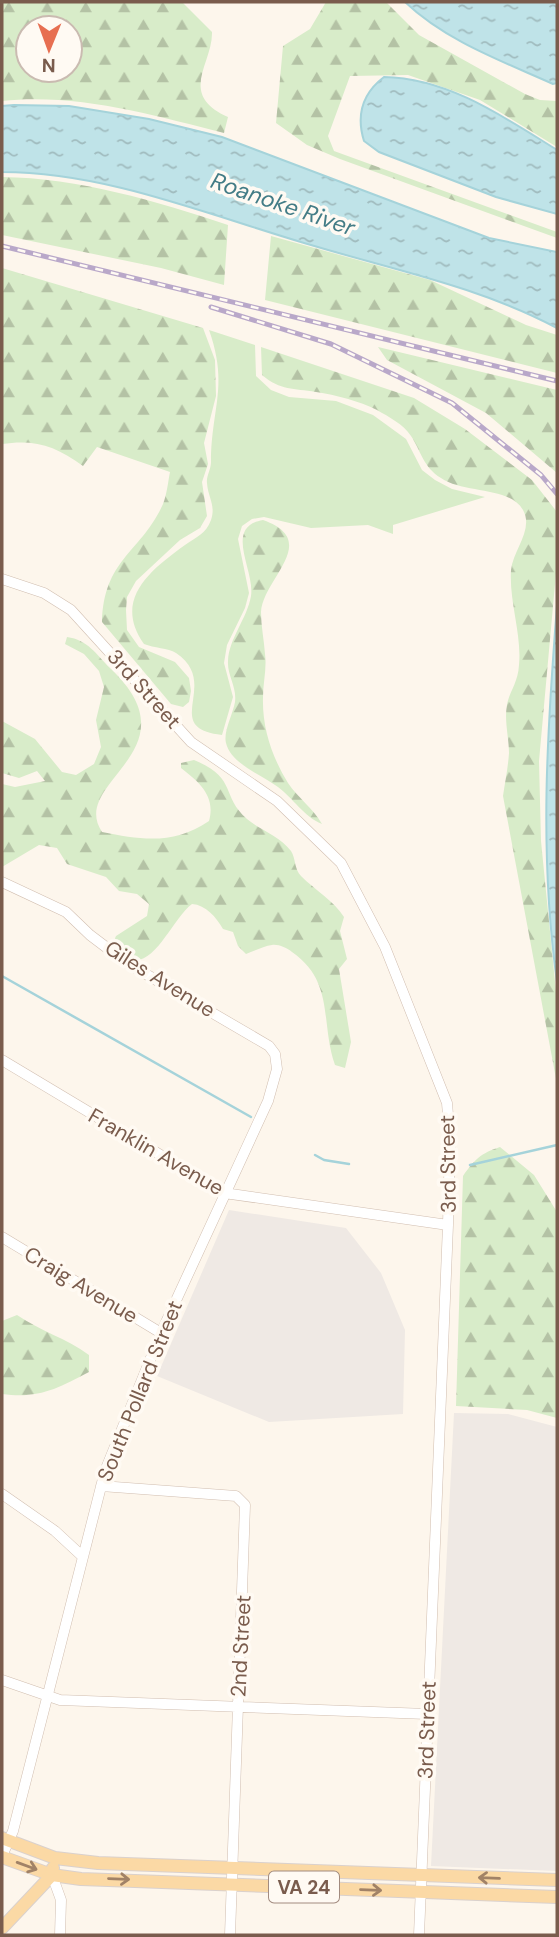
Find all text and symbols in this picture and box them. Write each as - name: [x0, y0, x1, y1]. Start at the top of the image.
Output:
- north arrow: [14, 14, 84, 84]
- text: N: [42, 53, 56, 78]
- water label: Roanoke River: [207, 165, 360, 243]
- street label: 3rd Street: [101, 643, 187, 735]
- street label: Giles Avenue: [100, 934, 221, 1024]
- street label: Franklin Avenue: [83, 1102, 229, 1202]
- street label: 3rd Street: [433, 1115, 463, 1213]
- street label: Craig Avenue: [19, 1240, 143, 1330]
- street label: South Pollard Street: [91, 1296, 189, 1486]
- street label: 2nd Street: [224, 1594, 258, 1698]
- street label: 3rd Street: [411, 1681, 443, 1779]
- one-way arrow: [15, 1861, 37, 1873]
- road number: VA 24: [269, 1871, 339, 1902]
- one-way arrow: [478, 1871, 501, 1884]
- one-way arrow: [108, 1873, 131, 1886]
- one-way arrow: [359, 1883, 382, 1896]

